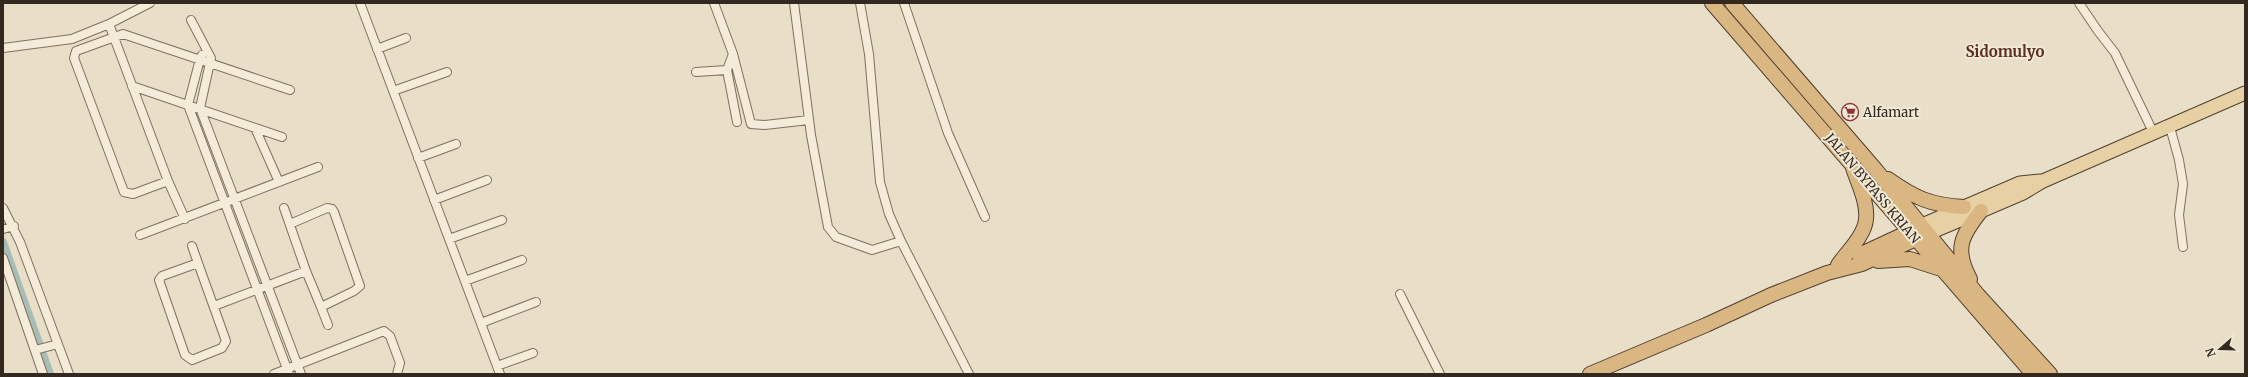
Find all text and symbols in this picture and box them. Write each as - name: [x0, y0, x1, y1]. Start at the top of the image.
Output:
- district label: Sidomulyo: [1966, 42, 2045, 61]
- supermarket icon: Alfamart: [1840, 102, 1860, 122]
- place label: Alfamart: [1862, 104, 1919, 121]
- street label: JALAN BYPASS KRIAN: [1821, 129, 1924, 247]
- north arrow: [2200, 329, 2240, 369]
- text: N: [2202, 346, 2219, 359]

